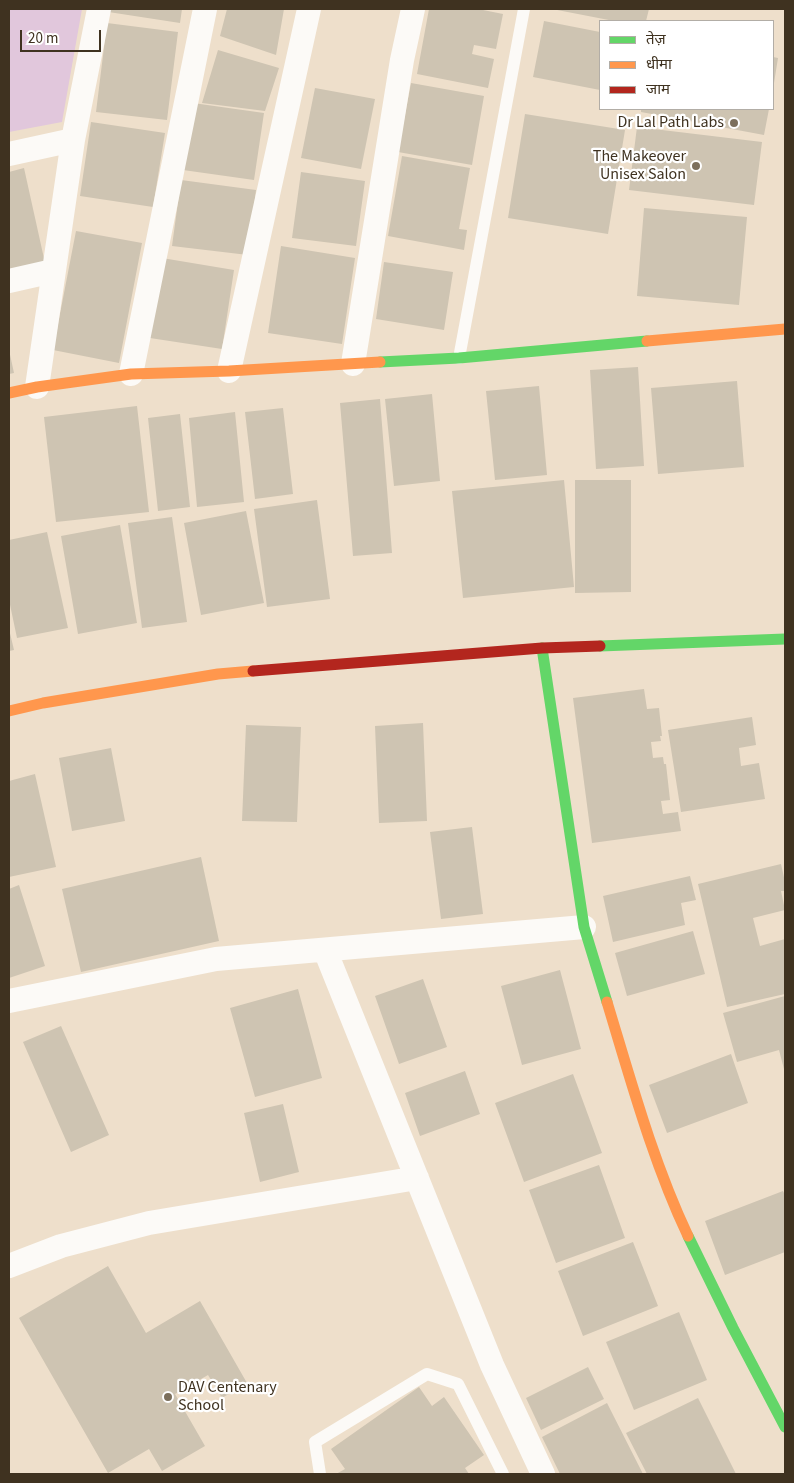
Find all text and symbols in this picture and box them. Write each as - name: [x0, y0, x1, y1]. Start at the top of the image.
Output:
- scale bar: [22, 20, 104, 52]
- legend: [599, 20, 774, 110]
- text: 20 m: [28, 28, 58, 49]
- text: तेज़: [646, 29, 666, 50]
- text: धीमा: [646, 54, 672, 75]
- text: जाम: [646, 79, 670, 100]
- place label: Dr Lal Path Labs: [617, 113, 724, 133]
- marker: Dr Lal Path Labs: [728, 117, 740, 129]
- place label: The Makeover Unisex Salon: [593, 147, 686, 185]
- marker: The Makeover Unisex Salon: [690, 160, 702, 172]
- place label: DAV Centenary School: [178, 1378, 277, 1416]
- marker: DAV Centenary School: [162, 1391, 174, 1403]

